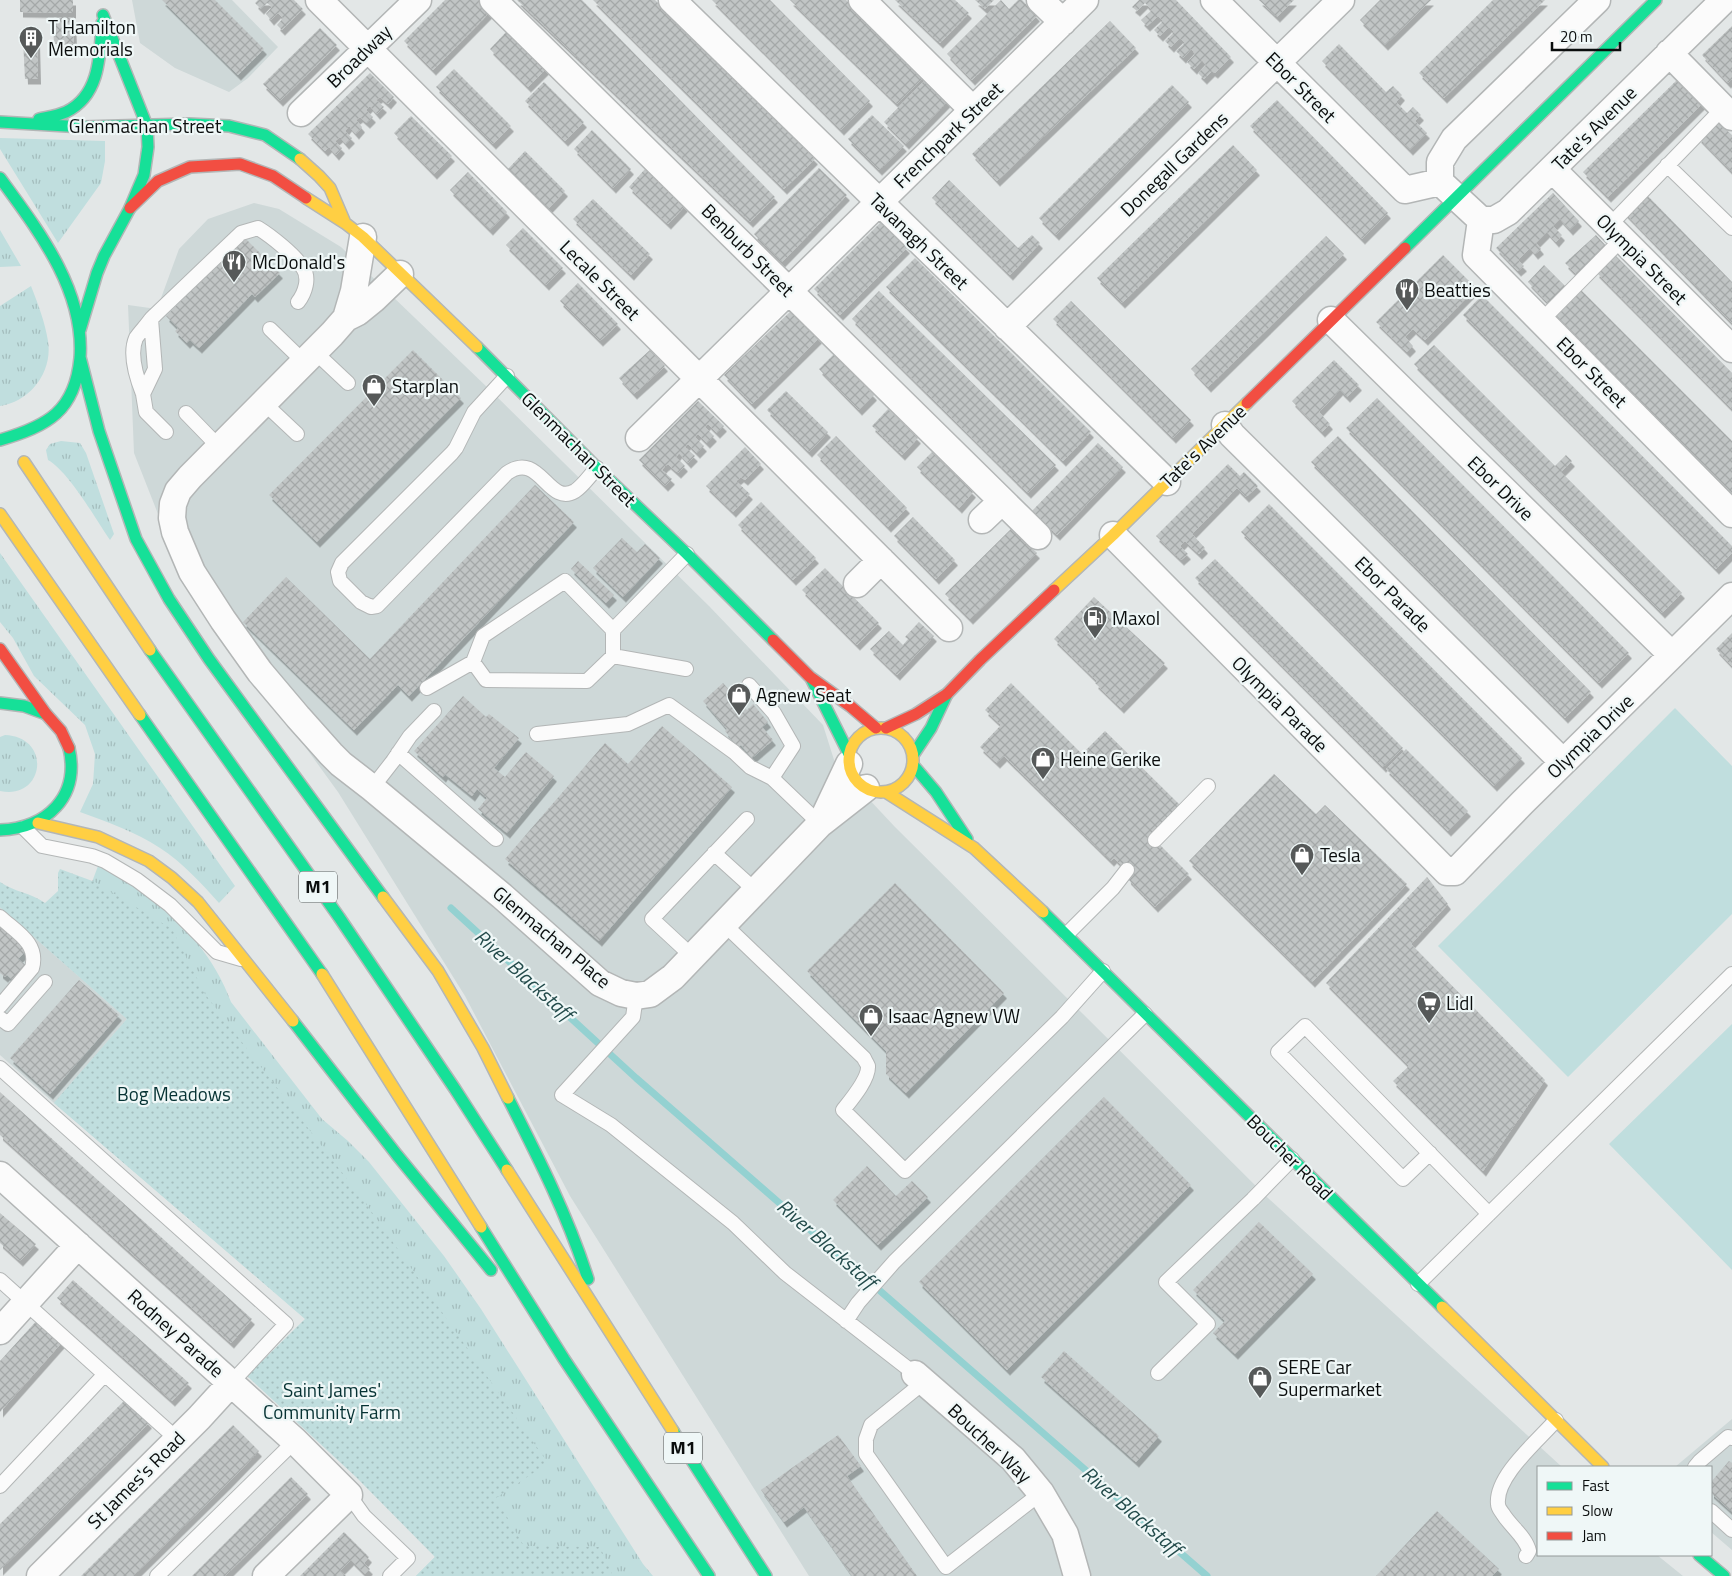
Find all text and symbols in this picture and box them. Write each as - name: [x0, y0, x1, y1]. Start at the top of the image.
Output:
- place label: T Hamilton Memorials: [48, 12, 136, 63]
- street label: Broadway: [320, 17, 398, 94]
- scale bar: [1552, 20, 1620, 52]
- building icon: T Hamilton Memorials: [18, 25, 44, 59]
- text: 20 m: [1560, 25, 1593, 48]
- street label: Ebor Street: [1259, 44, 1344, 129]
- street label: Frenchpark Street: [886, 74, 1009, 195]
- street label: Tate's Avenue: [1544, 78, 1643, 177]
- street label: Donegall Gardens: [1113, 104, 1234, 223]
- street label: Glenmachan Street: [69, 111, 222, 140]
- street label: Tavanagh Street: [863, 185, 976, 296]
- street label: Benburb Street: [695, 196, 802, 303]
- street label: Olympia Street: [1590, 206, 1695, 311]
- street label: Lecale Street: [553, 233, 647, 327]
- place label: McDonald's: [252, 247, 345, 276]
- restaurant icon: McDonald's: [221, 249, 247, 283]
- place label: Beatties: [1424, 275, 1491, 304]
- restaurant icon: Beatties: [1394, 277, 1420, 311]
- street label: Ebor Street: [1550, 329, 1635, 414]
- place label: Starplan: [392, 371, 459, 400]
- shop icon: Starplan: [361, 373, 387, 407]
- street label: Glenmachan Street: [515, 384, 644, 513]
- street label: Tate's Avenue: [1153, 397, 1252, 494]
- street label: Ebor Drive: [1461, 448, 1541, 527]
- street label: Ebor Parade: [1349, 549, 1438, 638]
- place label: Maxol: [1112, 603, 1160, 632]
- fuel station icon: Maxol: [1082, 605, 1108, 639]
- street label: Olympia Parade: [1225, 649, 1335, 759]
- place label: Agnew Seat: [756, 680, 852, 709]
- shop icon: Agnew Seat: [726, 682, 752, 716]
- street label: Olympia Drive: [1540, 687, 1640, 785]
- place label: Heine Gerike: [1060, 744, 1161, 773]
- shop icon: Heine Gerike: [1030, 746, 1056, 780]
- place label: Tesla: [1320, 840, 1361, 869]
- shop icon: Tesla: [1289, 842, 1315, 876]
- road number: M1: [299, 872, 337, 902]
- street label: Glenmachan Place: [487, 878, 618, 995]
- water label: River Blackstaff: [468, 922, 584, 1030]
- place label: Lidl: [1446, 988, 1474, 1017]
- supermarket icon: Lidl: [1416, 990, 1442, 1024]
- place label: Isaac Agnew VW: [888, 1001, 1020, 1030]
- shop icon: Isaac Agnew VW: [858, 1003, 884, 1037]
- park label: Bog Meadows: [117, 1079, 231, 1108]
- street label: Boucher Road: [1241, 1107, 1340, 1206]
- water label: River Blackstaff: [770, 1191, 887, 1299]
- street label: Rodney Parade: [122, 1281, 231, 1384]
- place label: SERE Car Supermarket: [1278, 1352, 1382, 1403]
- shop icon: SERE Car Supermarket: [1247, 1365, 1273, 1399]
- park label: Saint James' Community Farm: [263, 1375, 401, 1426]
- street label: Boucher Way: [942, 1396, 1039, 1489]
- street label: St James's Road: [80, 1424, 191, 1535]
- road number: M1: [664, 1432, 702, 1464]
- water label: River Blackstaff: [1075, 1458, 1192, 1566]
- legend: [1537, 1466, 1712, 1556]
- text: Fast: [1582, 1474, 1610, 1497]
- text: Slow: [1582, 1499, 1613, 1522]
- text: Jam: [1582, 1524, 1606, 1547]

